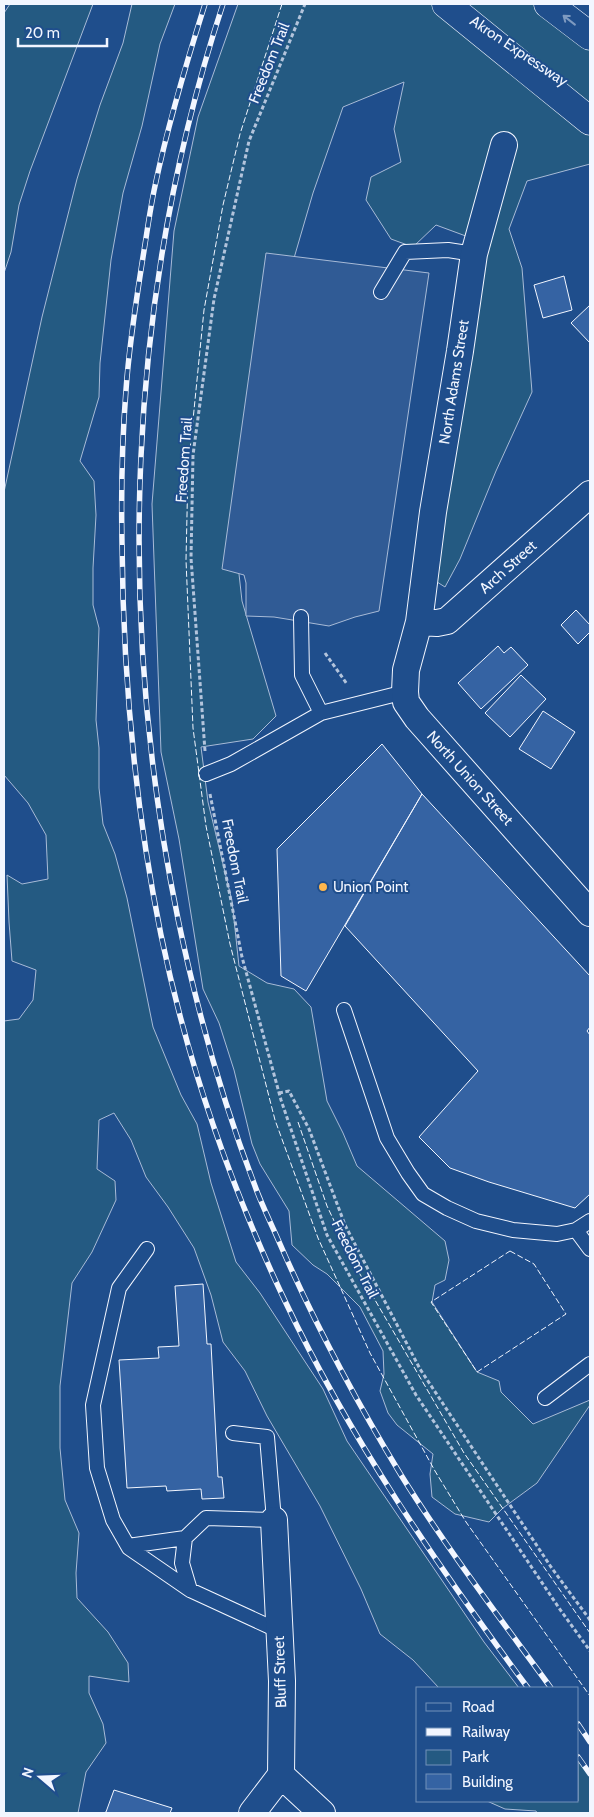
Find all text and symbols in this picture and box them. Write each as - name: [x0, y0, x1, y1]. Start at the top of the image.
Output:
- street label: Akron Expressway: [467, 12, 572, 91]
- scale bar: [18, 15, 106, 47]
- one-way arrow: [562, 15, 576, 25]
- street label: Freedom Trail: [245, 20, 294, 106]
- text: 20 m: [25, 24, 60, 42]
- street label: North Adams Street: [435, 318, 473, 446]
- street label: Freedom Trail: [172, 416, 196, 503]
- street label: Arch Street: [476, 537, 540, 597]
- street label: North Union Street: [423, 727, 517, 829]
- street label: Freedom Trail: [218, 817, 252, 905]
- place label: Union Point: [333, 878, 408, 896]
- marker: Union Point: [317, 881, 329, 893]
- street label: Freedom Trail: [328, 1217, 383, 1302]
- street label: Bluff Street: [270, 1636, 290, 1708]
- legend: [416, 1687, 579, 1802]
- text: Road: [462, 1698, 495, 1716]
- text: Railway: [462, 1723, 511, 1741]
- text: Park: [462, 1748, 489, 1766]
- north arrow: [15, 1752, 65, 1802]
- text: N: [18, 1765, 38, 1780]
- text: Building: [462, 1773, 513, 1791]

